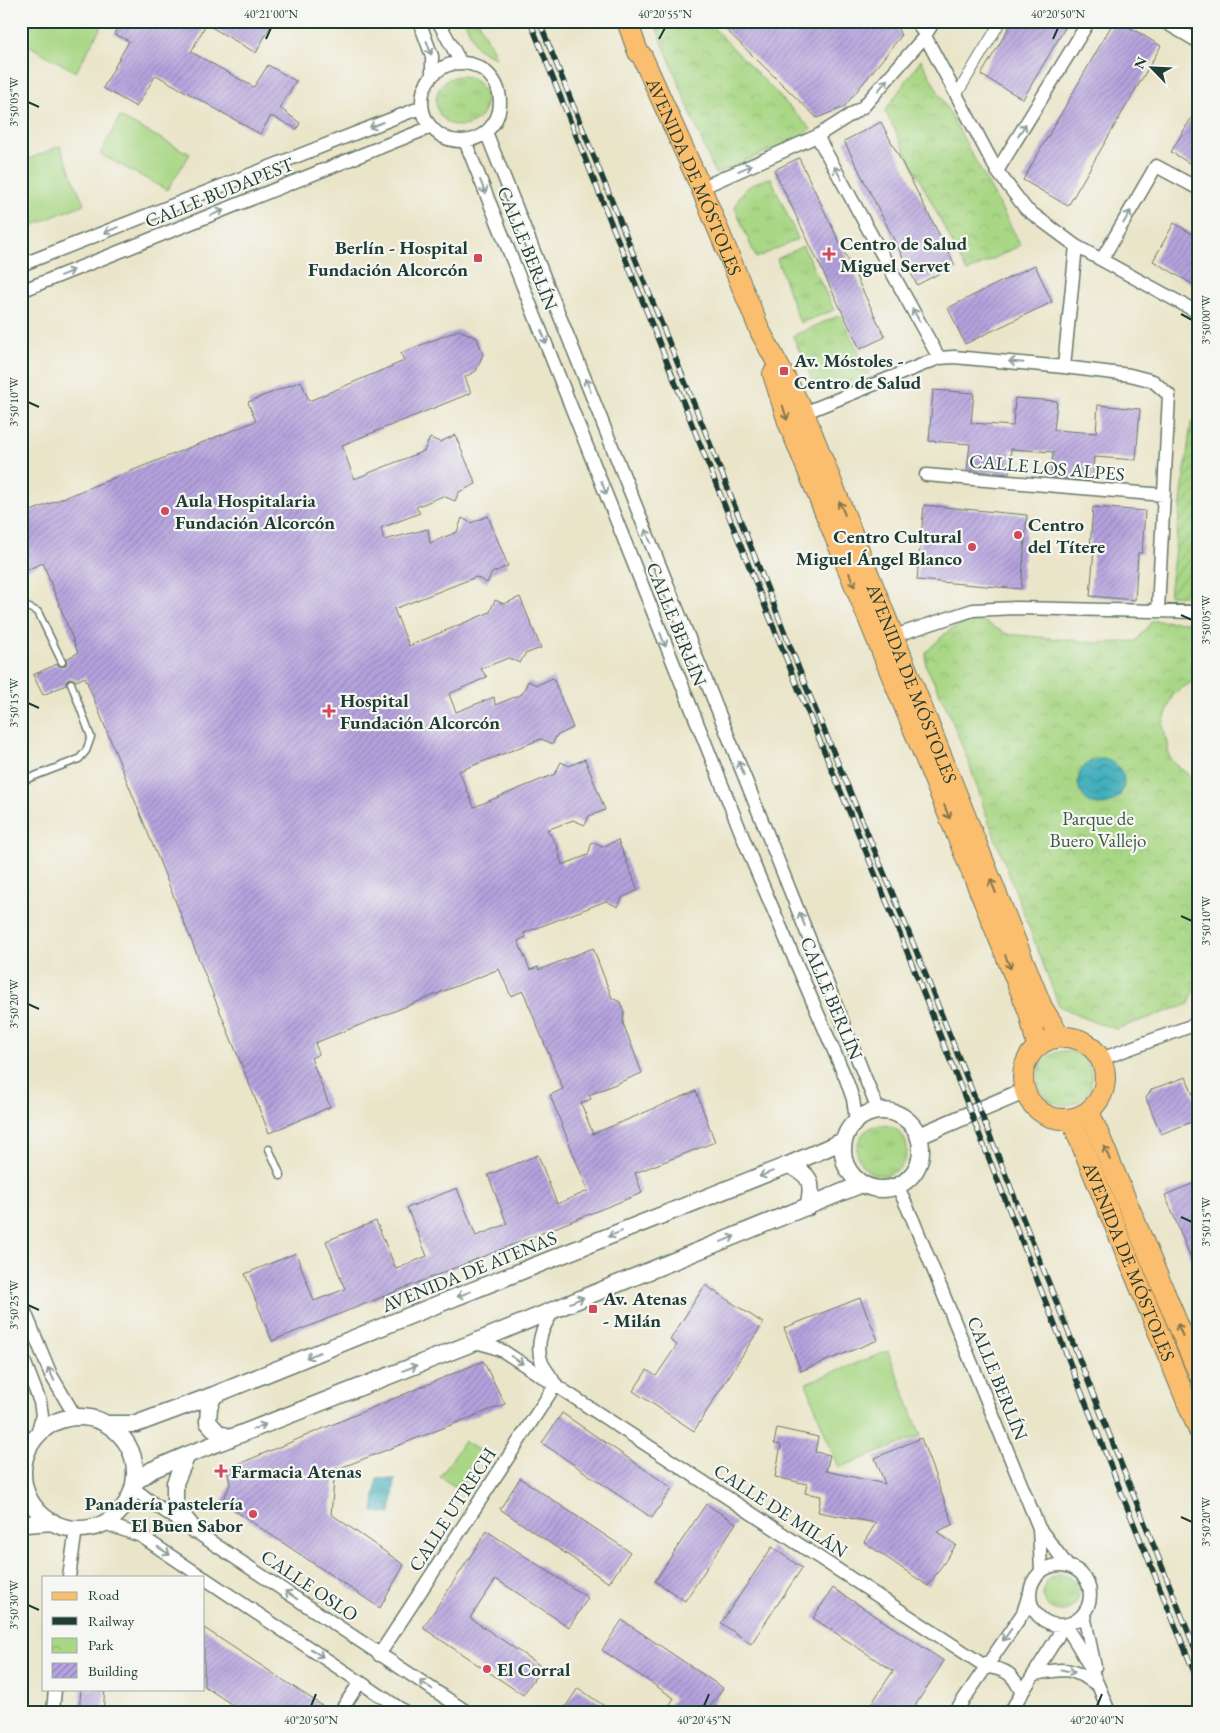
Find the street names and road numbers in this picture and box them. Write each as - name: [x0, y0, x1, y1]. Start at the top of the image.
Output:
- street label: AVENIDA DE MÓSTOLES: [640, 73, 748, 279]
- street label: CALLE BUDAPEST: [141, 151, 297, 234]
- street label: CALLE BERLÍN: [491, 183, 564, 314]
- street label: CALLE LOS ALPES: [968, 448, 1126, 487]
- street label: CALLE BERLÍN: [640, 559, 713, 690]
- street label: AVENIDA DE MÓSTOLES: [860, 579, 963, 787]
- street label: CALLE BERLÍN: [794, 933, 869, 1064]
- street label: AVENIDA DE MÓSTOLES: [1077, 1157, 1181, 1365]
- street label: AVENIDA DE ATENAS: [377, 1225, 561, 1318]
- street label: CALLE BERLÍN: [961, 1313, 1034, 1444]
- street label: CALLE UTRECH: [403, 1442, 502, 1576]
- street label: CALLE DE MILÁN: [709, 1458, 853, 1563]
- street label: CALLE OSLO: [256, 1544, 363, 1627]

